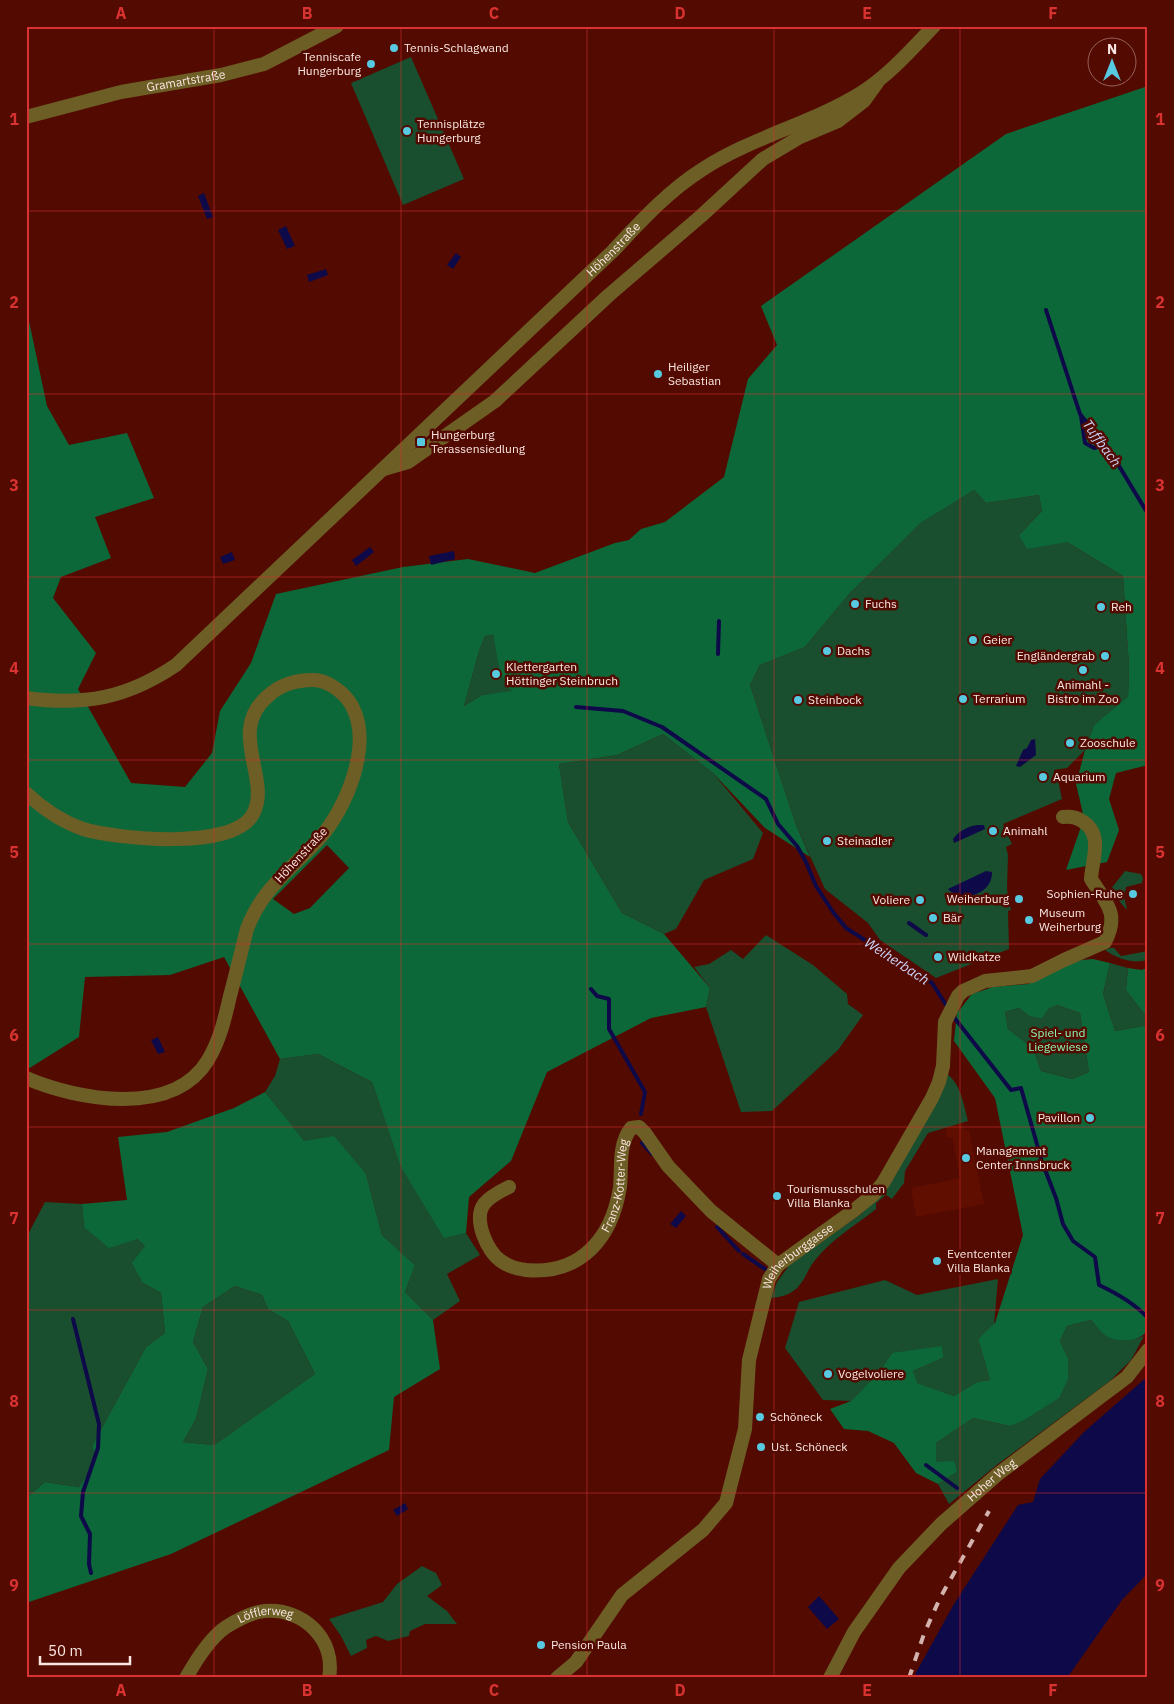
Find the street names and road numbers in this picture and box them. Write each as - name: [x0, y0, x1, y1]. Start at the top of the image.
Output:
- street label: Gramartstraße: [145, 66, 227, 95]
- street label: Höhenstraße: [583, 218, 643, 279]
- street label: Höhenstraße: [271, 823, 330, 886]
- street label: Franz-Kotter-Weg: [598, 1136, 632, 1235]
- street label: Weiherburggasse: [759, 1219, 836, 1290]
- street label: Hoher Weg: [964, 1455, 1019, 1505]
- street label: Löfflerweg: [235, 1603, 296, 1626]

